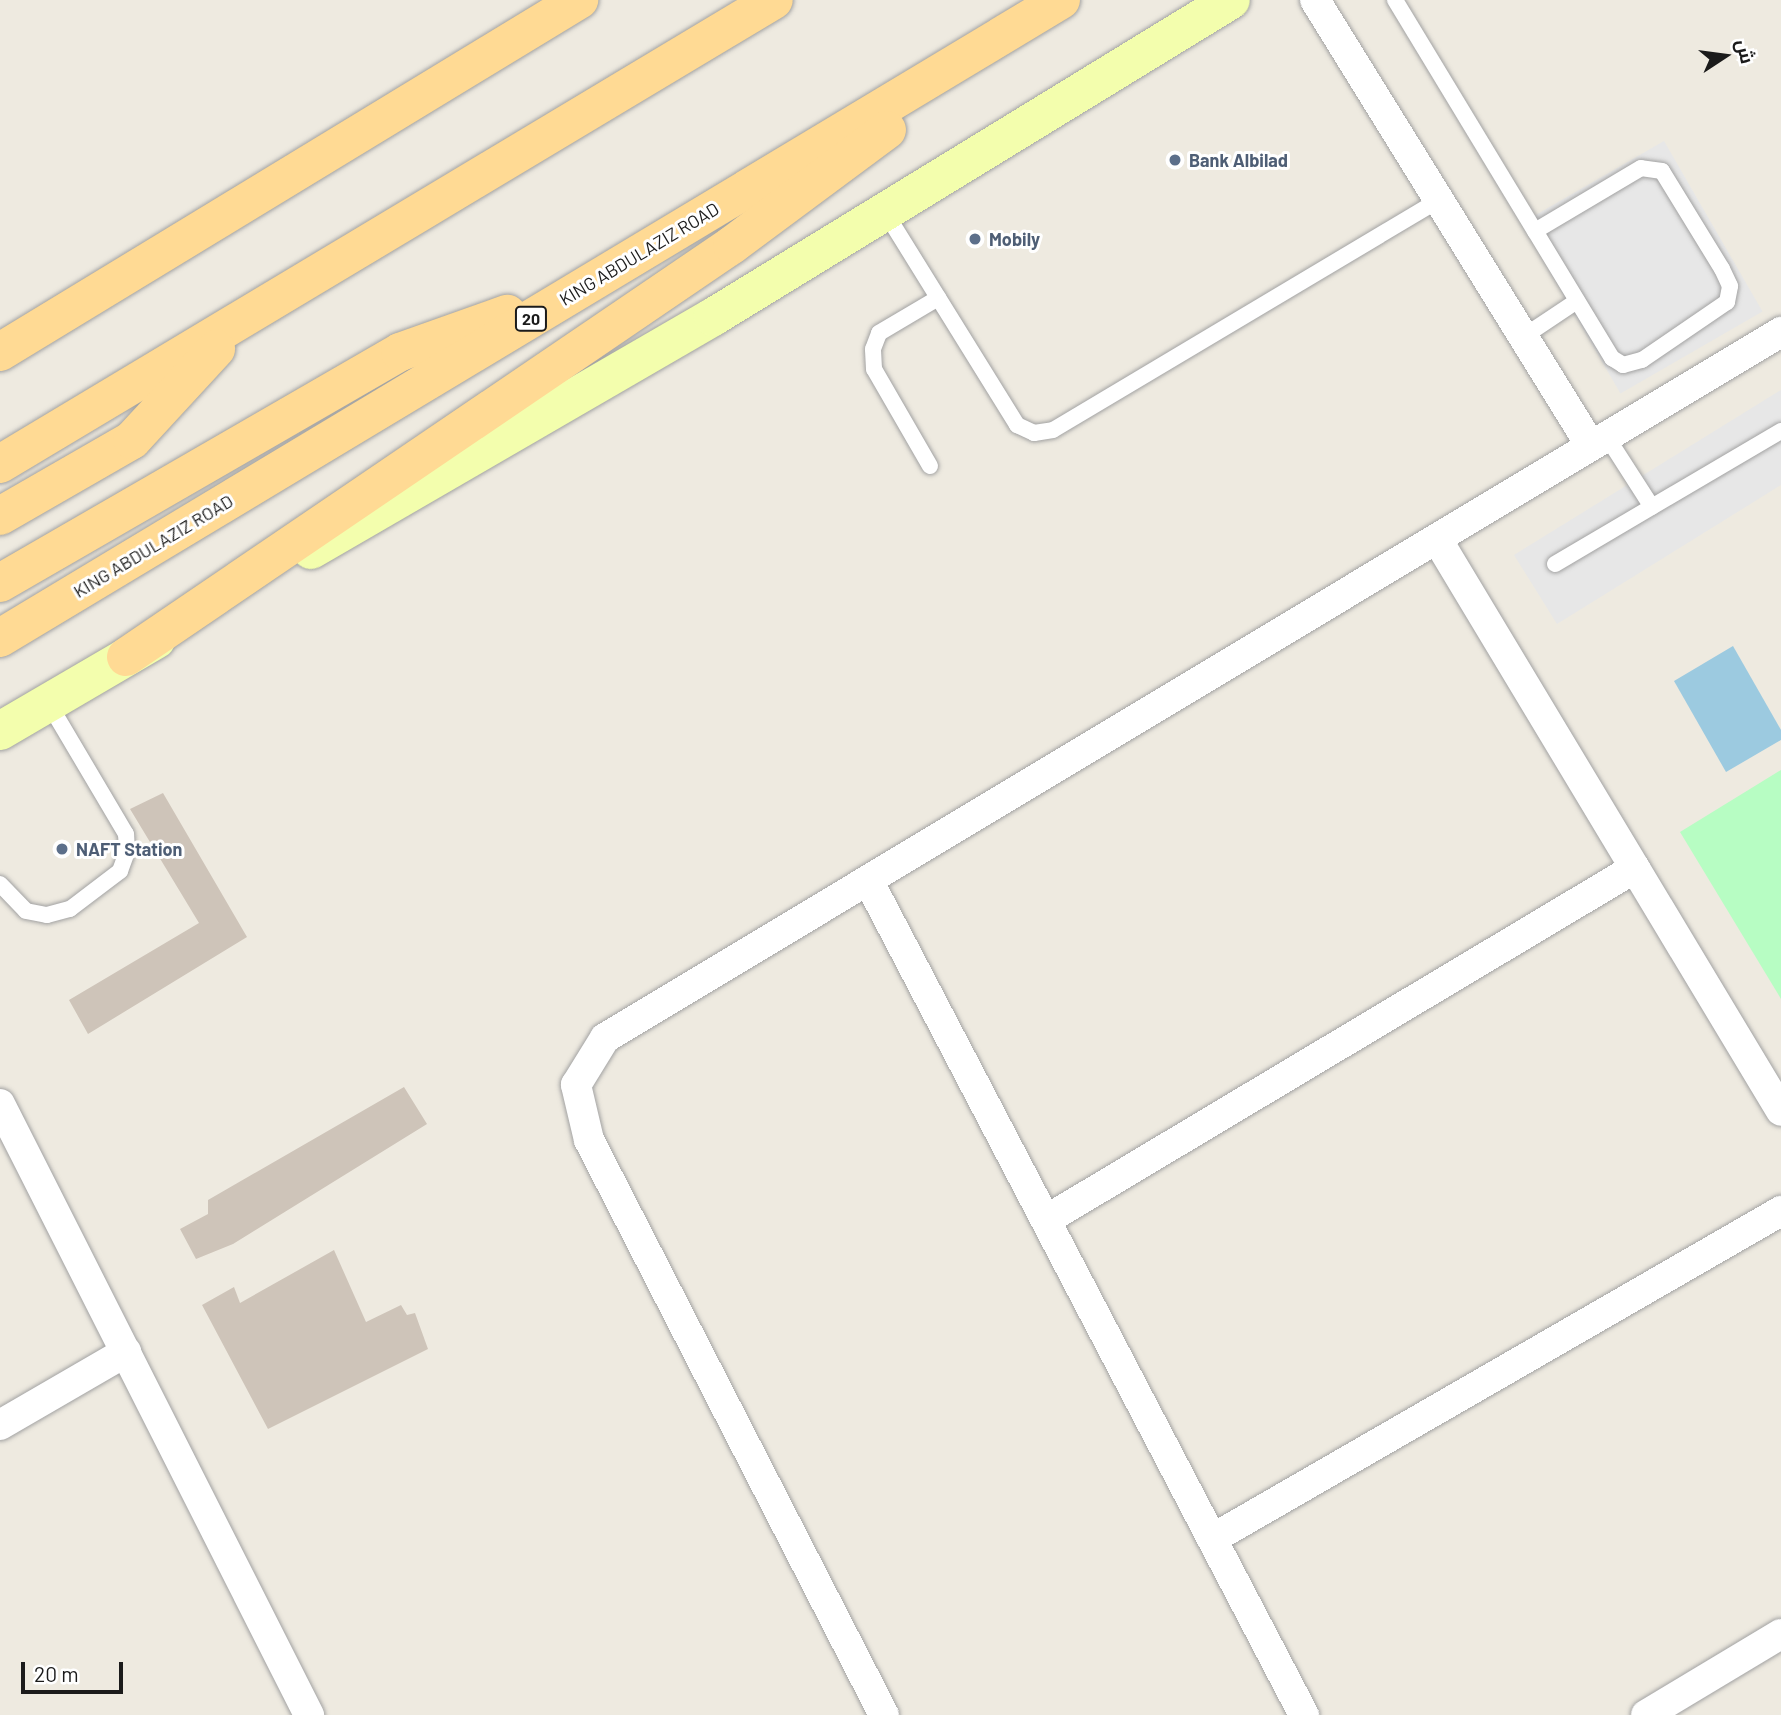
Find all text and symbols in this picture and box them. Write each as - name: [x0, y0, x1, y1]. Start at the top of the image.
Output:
- north arrow: [1690, 21, 1760, 91]
- text: ش: [1732, 37, 1760, 66]
- place label: Bank Albilad: [1189, 149, 1288, 171]
- marker: Bank Albilad: [1167, 152, 1183, 168]
- street label: KING ABDULAZIZ ROAD: [555, 198, 723, 310]
- place label: Mobily: [989, 228, 1040, 250]
- marker: Mobily: [967, 231, 983, 247]
- road number: 20: [514, 306, 548, 332]
- street label: KING ABDULAZIZ ROAD: [69, 490, 237, 602]
- place label: NAFT Station: [76, 838, 182, 860]
- marker: NAFT Station: [54, 841, 70, 857]
- scale bar: [24, 1648, 126, 1692]
- text: 20 m: [34, 1661, 79, 1686]

